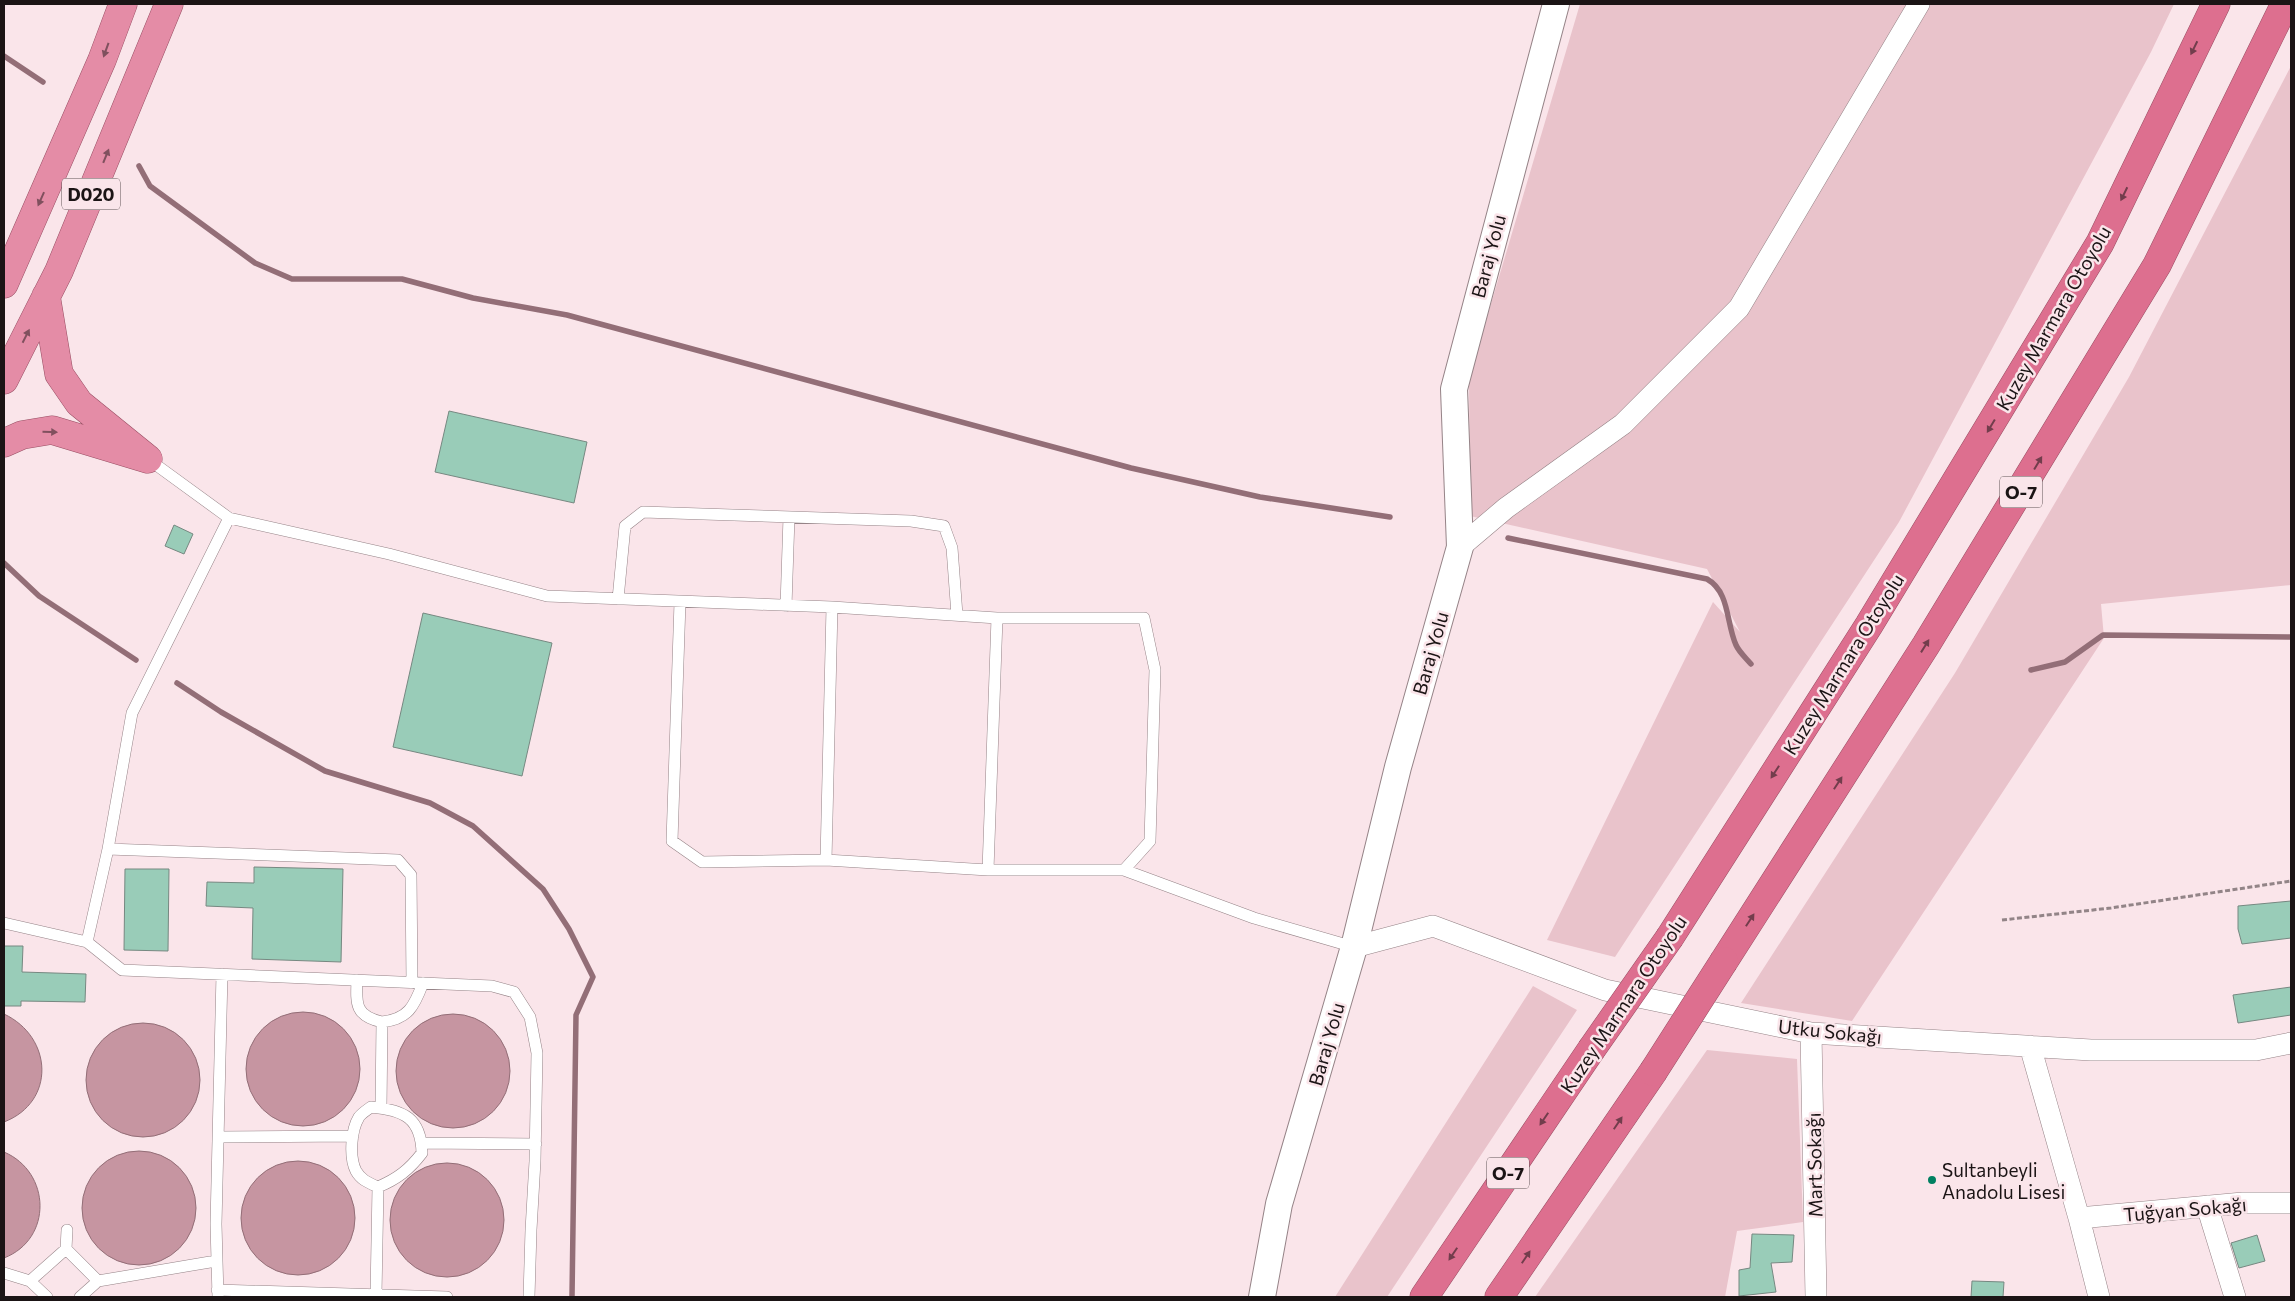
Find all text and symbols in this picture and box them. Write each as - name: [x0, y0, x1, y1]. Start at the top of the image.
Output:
- one-way arrow: [2190, 41, 2198, 55]
- one-way arrow: [102, 42, 109, 57]
- one-way arrow: [102, 148, 110, 163]
- road number: D020: [62, 178, 120, 210]
- one-way arrow: [2119, 187, 2127, 201]
- one-way arrow: [37, 192, 45, 206]
- street label: Baraj Yolu: [1466, 212, 1510, 300]
- street label: Kuzey Marmara Otoyolu: [1991, 222, 2115, 414]
- one-way arrow: [22, 329, 30, 343]
- one-way arrow: [1986, 419, 1995, 432]
- one-way arrow: [43, 428, 59, 436]
- one-way arrow: [2034, 456, 2043, 469]
- road number: O-7: [2000, 477, 2042, 508]
- street label: Kuzey Marmara Otoyolu: [1778, 569, 1908, 759]
- street label: Baraj Yolu: [1407, 609, 1453, 697]
- one-way arrow: [1921, 639, 1930, 653]
- one-way arrow: [1771, 765, 1780, 778]
- one-way arrow: [1833, 776, 1842, 790]
- street label: Kuzey Marmara Otoyolu: [1555, 911, 1691, 1097]
- one-way arrow: [1745, 913, 1755, 926]
- street label: Baraj Yolu: [1303, 1000, 1349, 1088]
- street label: Utku Sokağı: [1777, 1014, 1883, 1048]
- one-way arrow: [1540, 1112, 1549, 1126]
- street label: Mart Sokağı: [1802, 1112, 1826, 1218]
- one-way arrow: [1613, 1116, 1623, 1130]
- road number: O-7: [1487, 1158, 1529, 1188]
- place label: Sultanbeyli Anadolu Lisesi: [1942, 1158, 2065, 1203]
- marker: Sultanbeyli Anadolu Lisesi: [1926, 1174, 1938, 1186]
- street label: Tuğyan Sokağı: [2122, 1192, 2248, 1226]
- one-way arrow: [1448, 1247, 1458, 1260]
- one-way arrow: [1521, 1250, 1531, 1264]

